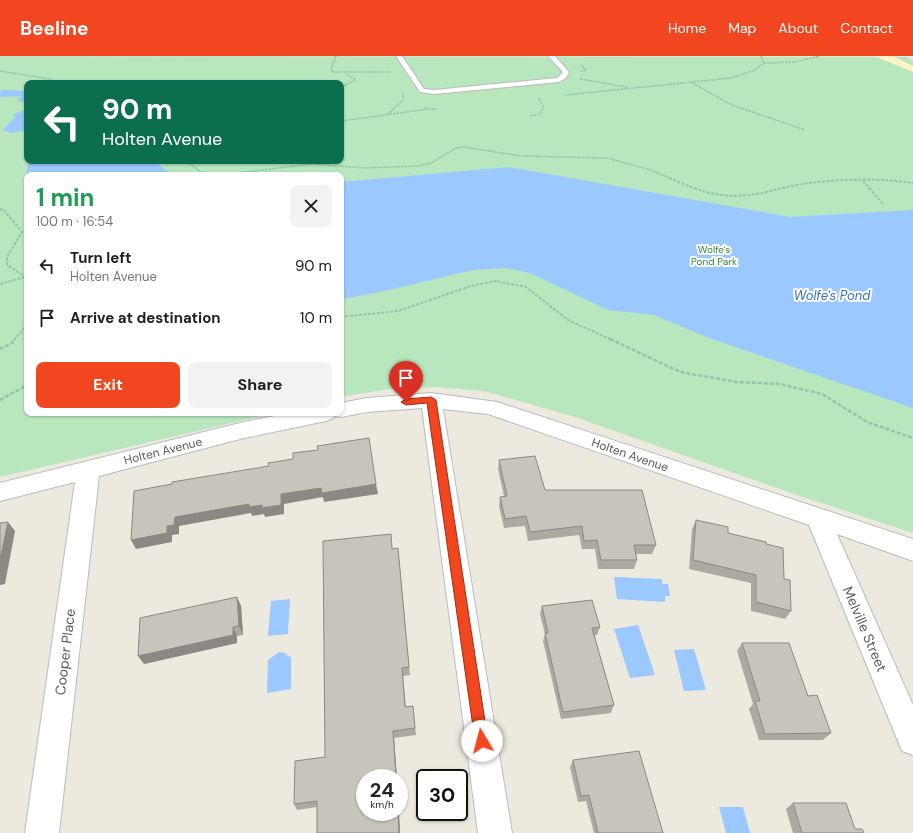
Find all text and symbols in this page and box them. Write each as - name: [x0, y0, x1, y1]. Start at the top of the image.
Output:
- text: Beeline: [20, 16, 88, 41]
- text: Home: [668, 19, 706, 37]
- text: Map: [728, 19, 756, 37]
- text: About: [778, 19, 818, 37]
- text: Contact: [840, 19, 893, 37]
- text: 90 m: [102, 91, 172, 128]
- icon: left: [36, 96, 88, 148]
- text: Holten Avenue: [102, 127, 222, 151]
- text: 1 min: [36, 182, 94, 213]
- button: close: [290, 185, 332, 227]
- text: 100 m · 16:54: [36, 213, 113, 230]
- park label: Wolfe's Pond Park: [691, 243, 737, 268]
- text: Turn left: [70, 248, 131, 268]
- icon: left: [36, 255, 58, 277]
- text: 90 m: [295, 256, 332, 276]
- text: Holten Avenue: [70, 268, 157, 285]
- water label: Wolfe's Pond: [794, 287, 871, 304]
- icon: arrive: [36, 307, 58, 329]
- text: Arrive at destination: [70, 308, 221, 328]
- text: 10 m: [300, 308, 332, 328]
- pin: [389, 361, 423, 402]
- button: Exit: [36, 362, 180, 408]
- button: Share: [188, 362, 332, 408]
- icon: arrive: [395, 367, 417, 389]
- street label: Holten Avenue: [122, 433, 204, 468]
- street label: Holten Avenue: [589, 434, 671, 476]
- street label: Melville Street: [839, 584, 891, 674]
- street label: Cooper Place: [51, 608, 79, 696]
- position arrow: [461, 720, 503, 762]
- speed limit sign: 30: [416, 769, 468, 821]
- text: 24: [370, 777, 394, 803]
- text: km/h: [370, 798, 394, 811]

